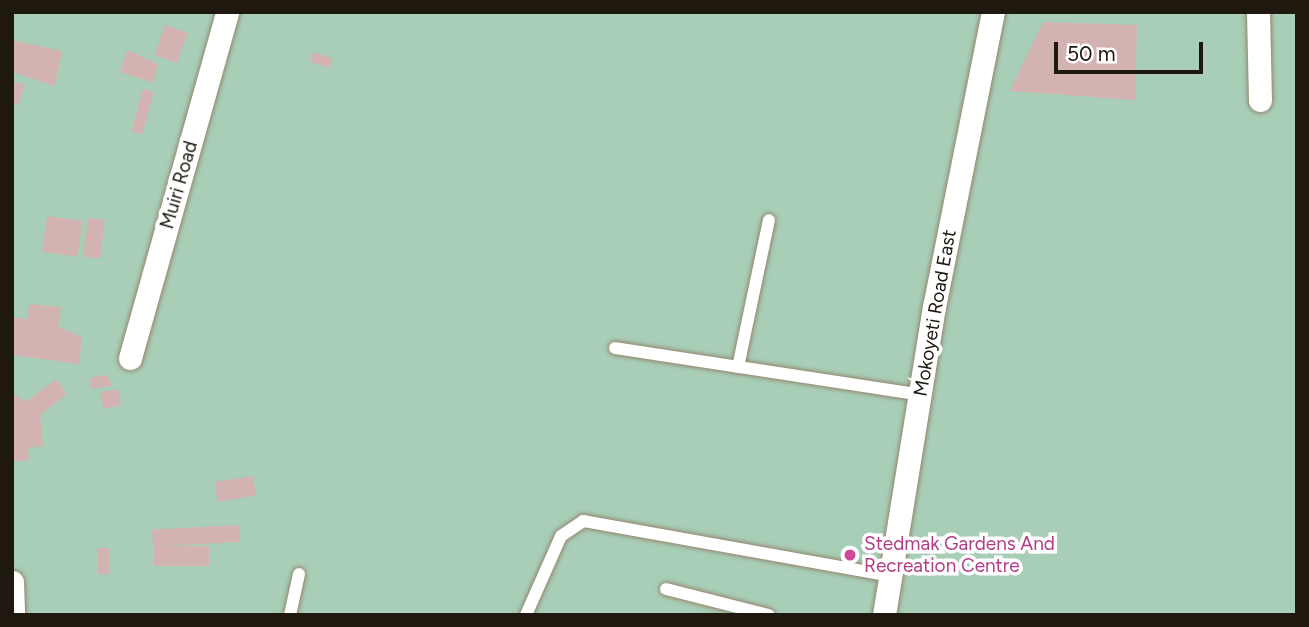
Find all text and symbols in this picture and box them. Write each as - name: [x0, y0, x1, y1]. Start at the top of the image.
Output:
- scale bar: [1057, 28, 1206, 72]
- text: 50 m: [1067, 41, 1116, 66]
- street label: Muiri Road: [156, 138, 202, 232]
- street label: Mokoyeti Road East: [909, 228, 961, 398]
- place label: Stedmak Gardens And Recreation Centre: [864, 533, 1055, 577]
- marker: Stedmak Gardens And Recreation Centre: [842, 547, 858, 563]

